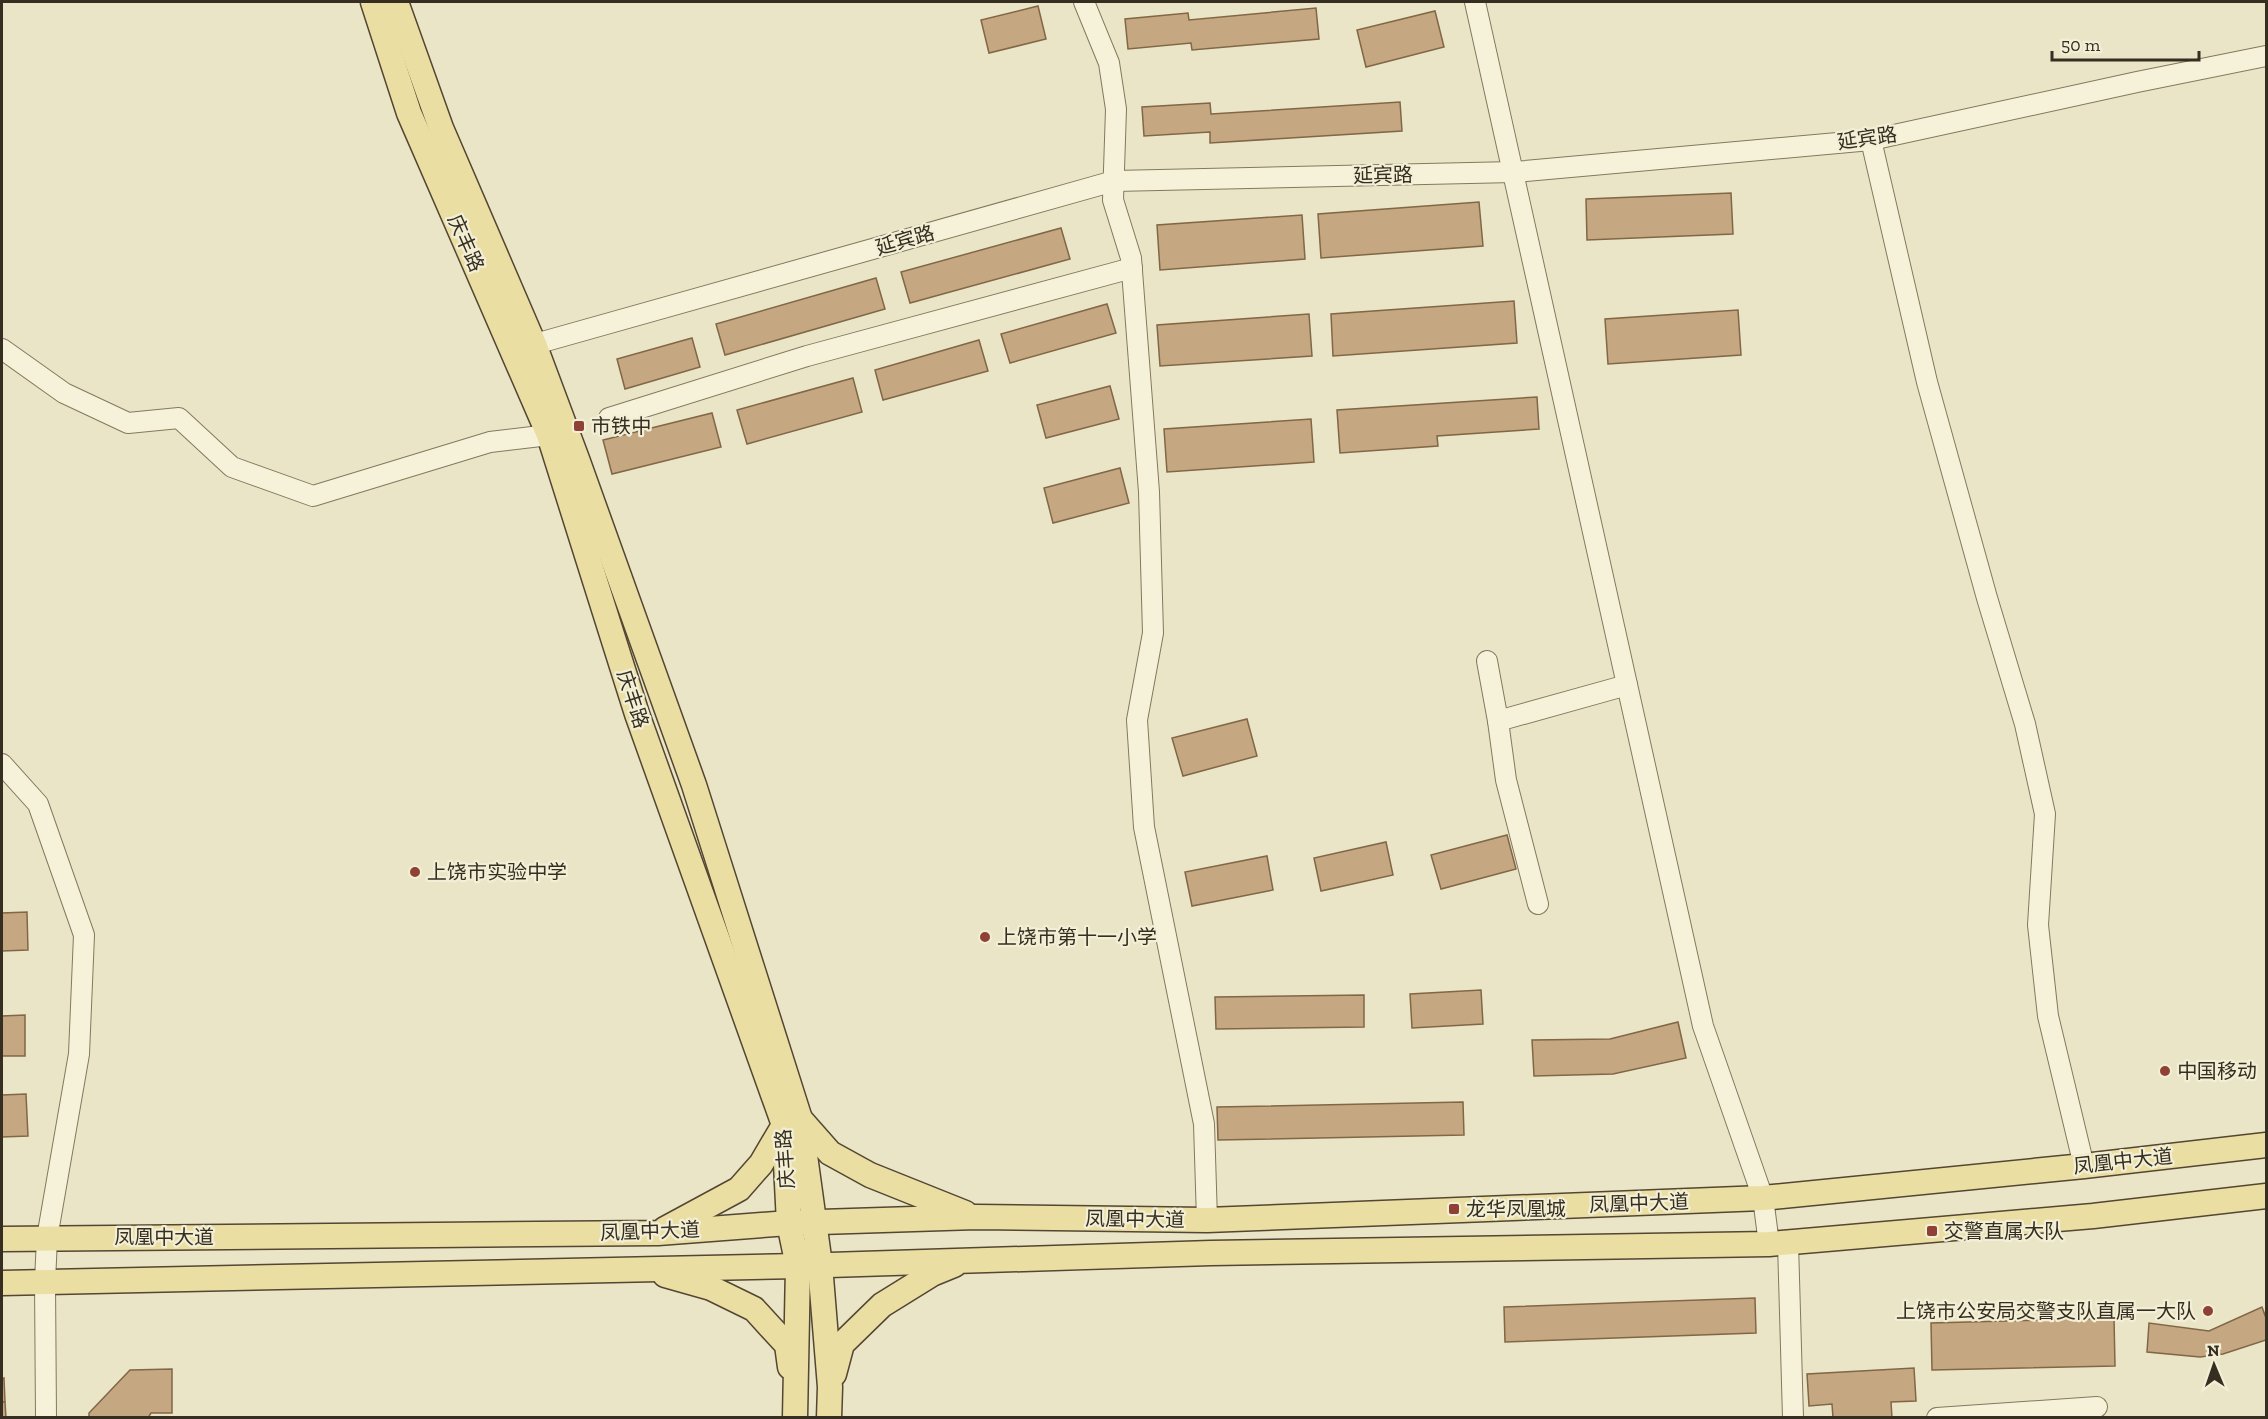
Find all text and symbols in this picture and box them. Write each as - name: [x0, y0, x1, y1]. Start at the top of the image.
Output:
- scale bar: [2052, 24, 2199, 62]
- text: 50 m: [2061, 34, 2101, 56]
- street label: 延宾路: [1836, 122, 1898, 154]
- street label: 延宾路: [1353, 162, 1413, 188]
- street label: 庆丰路: [443, 211, 489, 275]
- street label: 延宾路: [873, 220, 937, 260]
- place label: 市铁中: [591, 414, 651, 438]
- marker: 市铁中: [572, 419, 586, 433]
- street label: 庆丰路: [612, 667, 654, 731]
- place label: 上饶市实验中学: [427, 860, 567, 884]
- marker: 上饶市实验中学: [408, 865, 422, 879]
- place label: 上饶市第十一小学: [997, 925, 1157, 949]
- marker: 上饶市第十一小学: [978, 930, 992, 944]
- place label: 中国移动: [2177, 1059, 2257, 1083]
- marker: 中国移动: [2158, 1064, 2172, 1078]
- street label: 庆丰路: [771, 1128, 799, 1190]
- street label: 凤凰中大道: [2072, 1144, 2174, 1178]
- street label: 凤凰中大道: [1589, 1189, 1689, 1217]
- place label: 龙华凤凰城: [1466, 1197, 1566, 1221]
- marker: 龙华凤凰城: [1447, 1202, 1461, 1216]
- street label: 凤凰中大道: [1085, 1206, 1185, 1232]
- street label: 凤凰中大道: [600, 1217, 700, 1245]
- place label: 交警直属大队: [1944, 1219, 2064, 1243]
- marker: 交警直属大队: [1925, 1224, 1939, 1238]
- street label: 凤凰中大道: [114, 1225, 214, 1249]
- place label: 上饶市公安局交警支队直属一大队: [1896, 1299, 2196, 1323]
- marker: 上饶市公安局交警支队直属一大队: [2201, 1304, 2215, 1318]
- north arrow: [2184, 1335, 2244, 1395]
- text: N: [2207, 1341, 2220, 1360]

